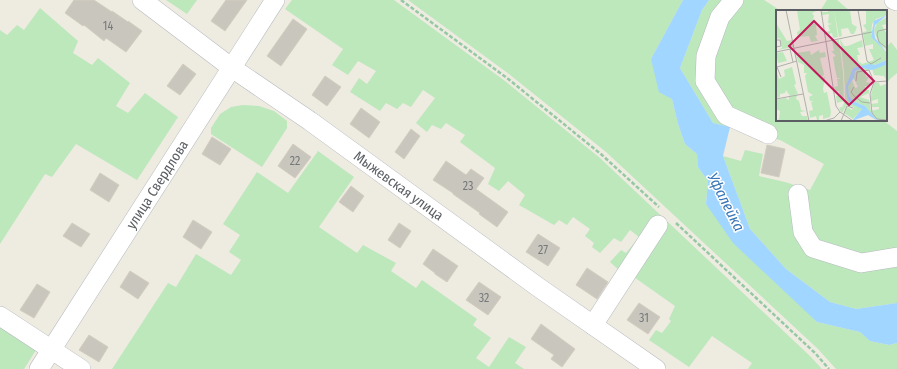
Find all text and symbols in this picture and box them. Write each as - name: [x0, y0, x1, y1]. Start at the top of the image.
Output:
- inset map: [776, 10, 887, 121]
- house number: 14: [103, 19, 113, 33]
- street label: улица Свердлова: [122, 137, 192, 232]
- street label: Мыжевская улица: [351, 147, 447, 224]
- house number: 22: [290, 154, 300, 168]
- water label: Уфалейка: [704, 170, 748, 234]
- house number: 23: [463, 179, 473, 193]
- house number: 27: [538, 243, 548, 257]
- house number: 32: [479, 291, 489, 305]
- house number: 31: [639, 311, 649, 325]

